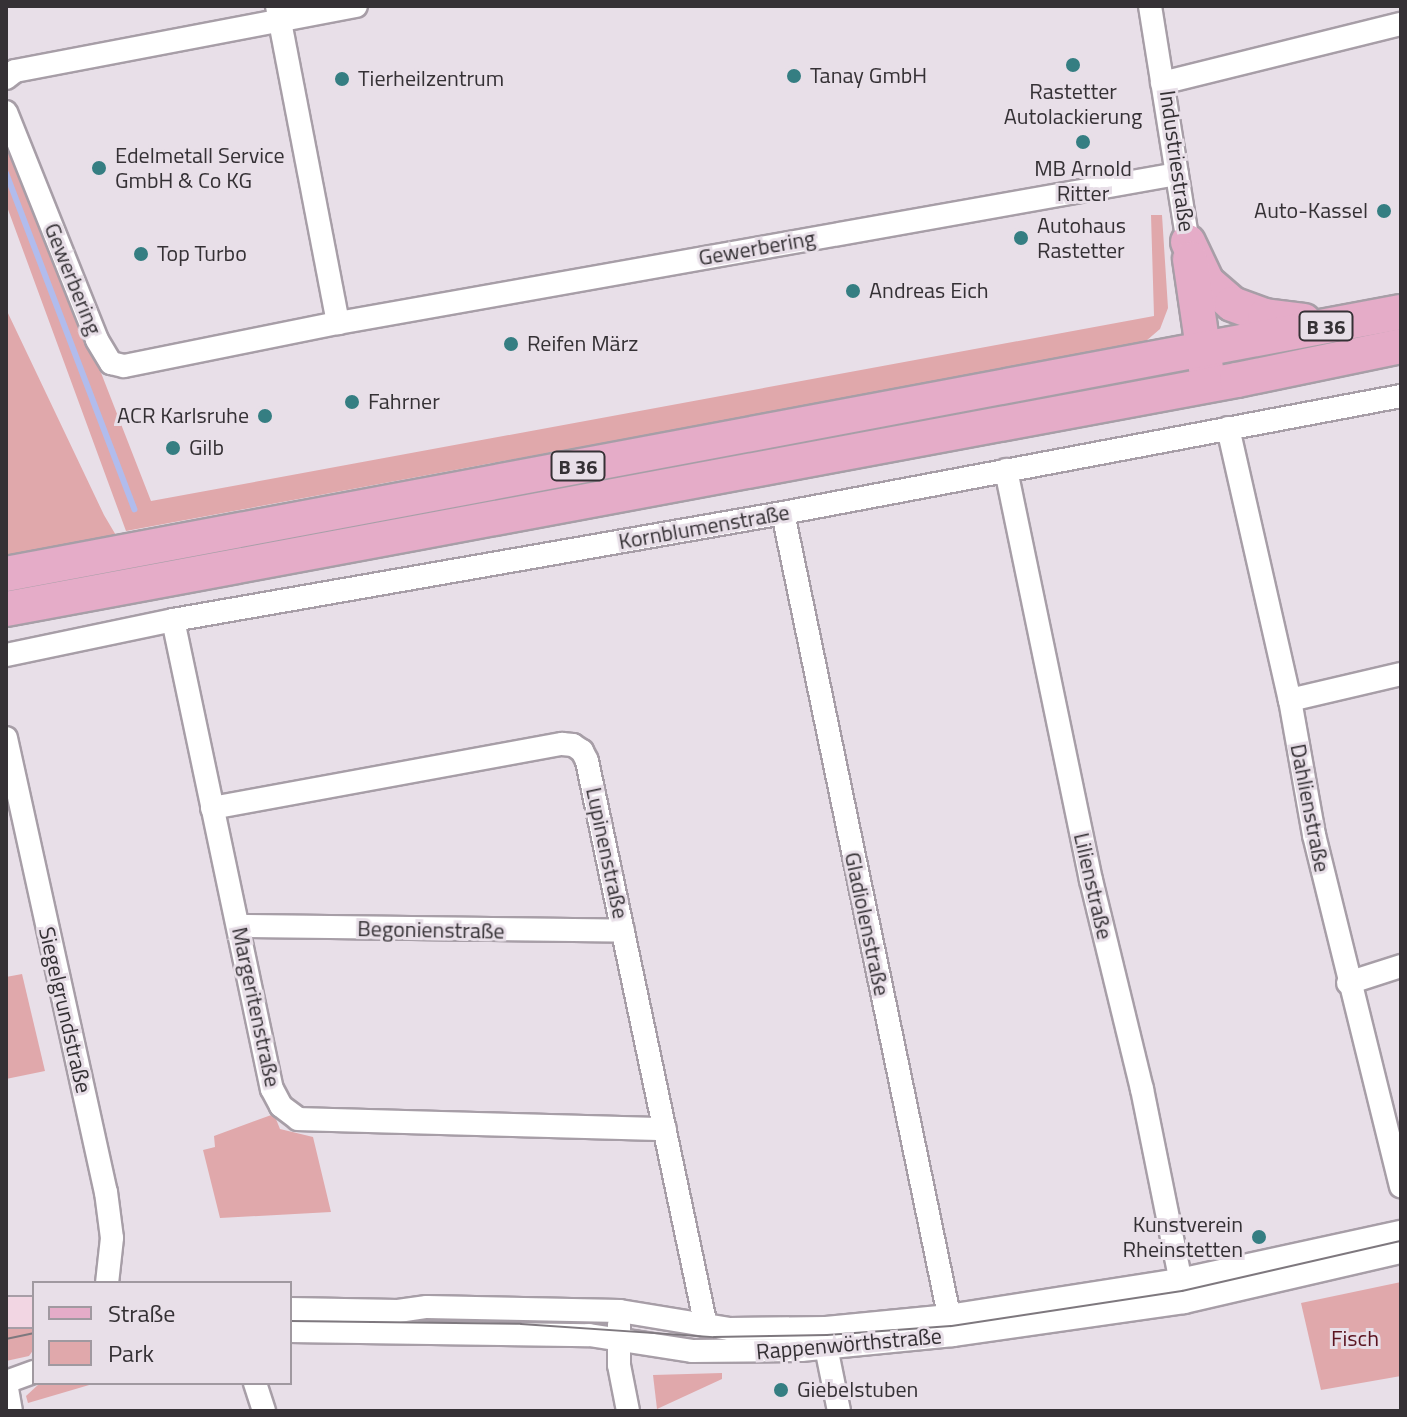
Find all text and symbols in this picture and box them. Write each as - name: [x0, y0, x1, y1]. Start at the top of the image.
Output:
- marker: Rastetter Autolackierung: [1064, 56, 1082, 74]
- place label: Tanay GmbH: [810, 63, 927, 89]
- place label: Tierheilzentrum: [358, 66, 504, 92]
- marker: Tanay GmbH: [785, 67, 803, 85]
- marker: Tierheilzentrum: [333, 70, 351, 88]
- place label: Rastetter Autolackierung: [1004, 78, 1142, 130]
- street label: Industriestraße: [1154, 89, 1200, 233]
- marker: MB Arnold Ritter: [1074, 133, 1092, 151]
- place label: Edelmetall Service GmbH & Co KG: [115, 142, 285, 194]
- place label: MB Arnold Ritter: [1034, 155, 1132, 206]
- marker: Edelmetall Service GmbH & Co KG: [90, 159, 108, 177]
- place label: Auto-Kassel: [1254, 198, 1368, 224]
- marker: Auto-Kassel: [1375, 202, 1393, 220]
- place label: Autohaus Rastetter: [1037, 212, 1126, 264]
- street label: Gewerbering: [39, 219, 107, 339]
- street label: Gewerbering: [697, 225, 817, 271]
- marker: Autohaus Rastetter: [1012, 229, 1030, 247]
- place label: Top Turbo: [157, 241, 247, 267]
- marker: Top Turbo: [132, 245, 150, 263]
- place label: Andreas Eich: [869, 278, 989, 304]
- marker: Andreas Eich: [844, 282, 862, 300]
- road number: B 36: [1298, 310, 1354, 342]
- place label: Reifen März: [527, 331, 638, 357]
- marker: Reifen März: [502, 335, 520, 353]
- place label: Fahrner: [368, 389, 440, 415]
- marker: Fahrner: [343, 393, 361, 411]
- place label: ACR Karlsruhe: [117, 403, 249, 429]
- marker: ACR Karlsruhe: [256, 407, 274, 425]
- place label: Gilb: [189, 435, 224, 461]
- marker: Gilb: [164, 439, 182, 457]
- road number: B 36: [550, 450, 606, 482]
- street label: Kornblumenstraße: [616, 499, 792, 555]
- street label: Dahlienstraße: [1285, 742, 1335, 874]
- street label: Lupinenstraße: [580, 785, 634, 921]
- street label: Lilienstraße: [1068, 830, 1118, 942]
- street label: Gladiolenstraße: [839, 850, 895, 998]
- street label: Begonienstraße: [357, 916, 505, 944]
- street label: Siegelgrundstraße: [33, 924, 97, 1096]
- street label: Margeritenstraße: [226, 925, 286, 1089]
- place label: Kunstverein Rheinstetten: [1123, 1211, 1243, 1262]
- marker: Kunstverein Rheinstetten: [1250, 1228, 1268, 1246]
- legend: [32, 1281, 292, 1385]
- text: Straße: [108, 1295, 175, 1331]
- street label: Rappenwörthstraße: [755, 1323, 943, 1365]
- park label: Fisch: [1331, 1326, 1379, 1352]
- text: Park: [108, 1335, 154, 1371]
- place label: Giebelstuben: [797, 1377, 918, 1403]
- marker: Giebelstuben: [772, 1381, 790, 1399]

